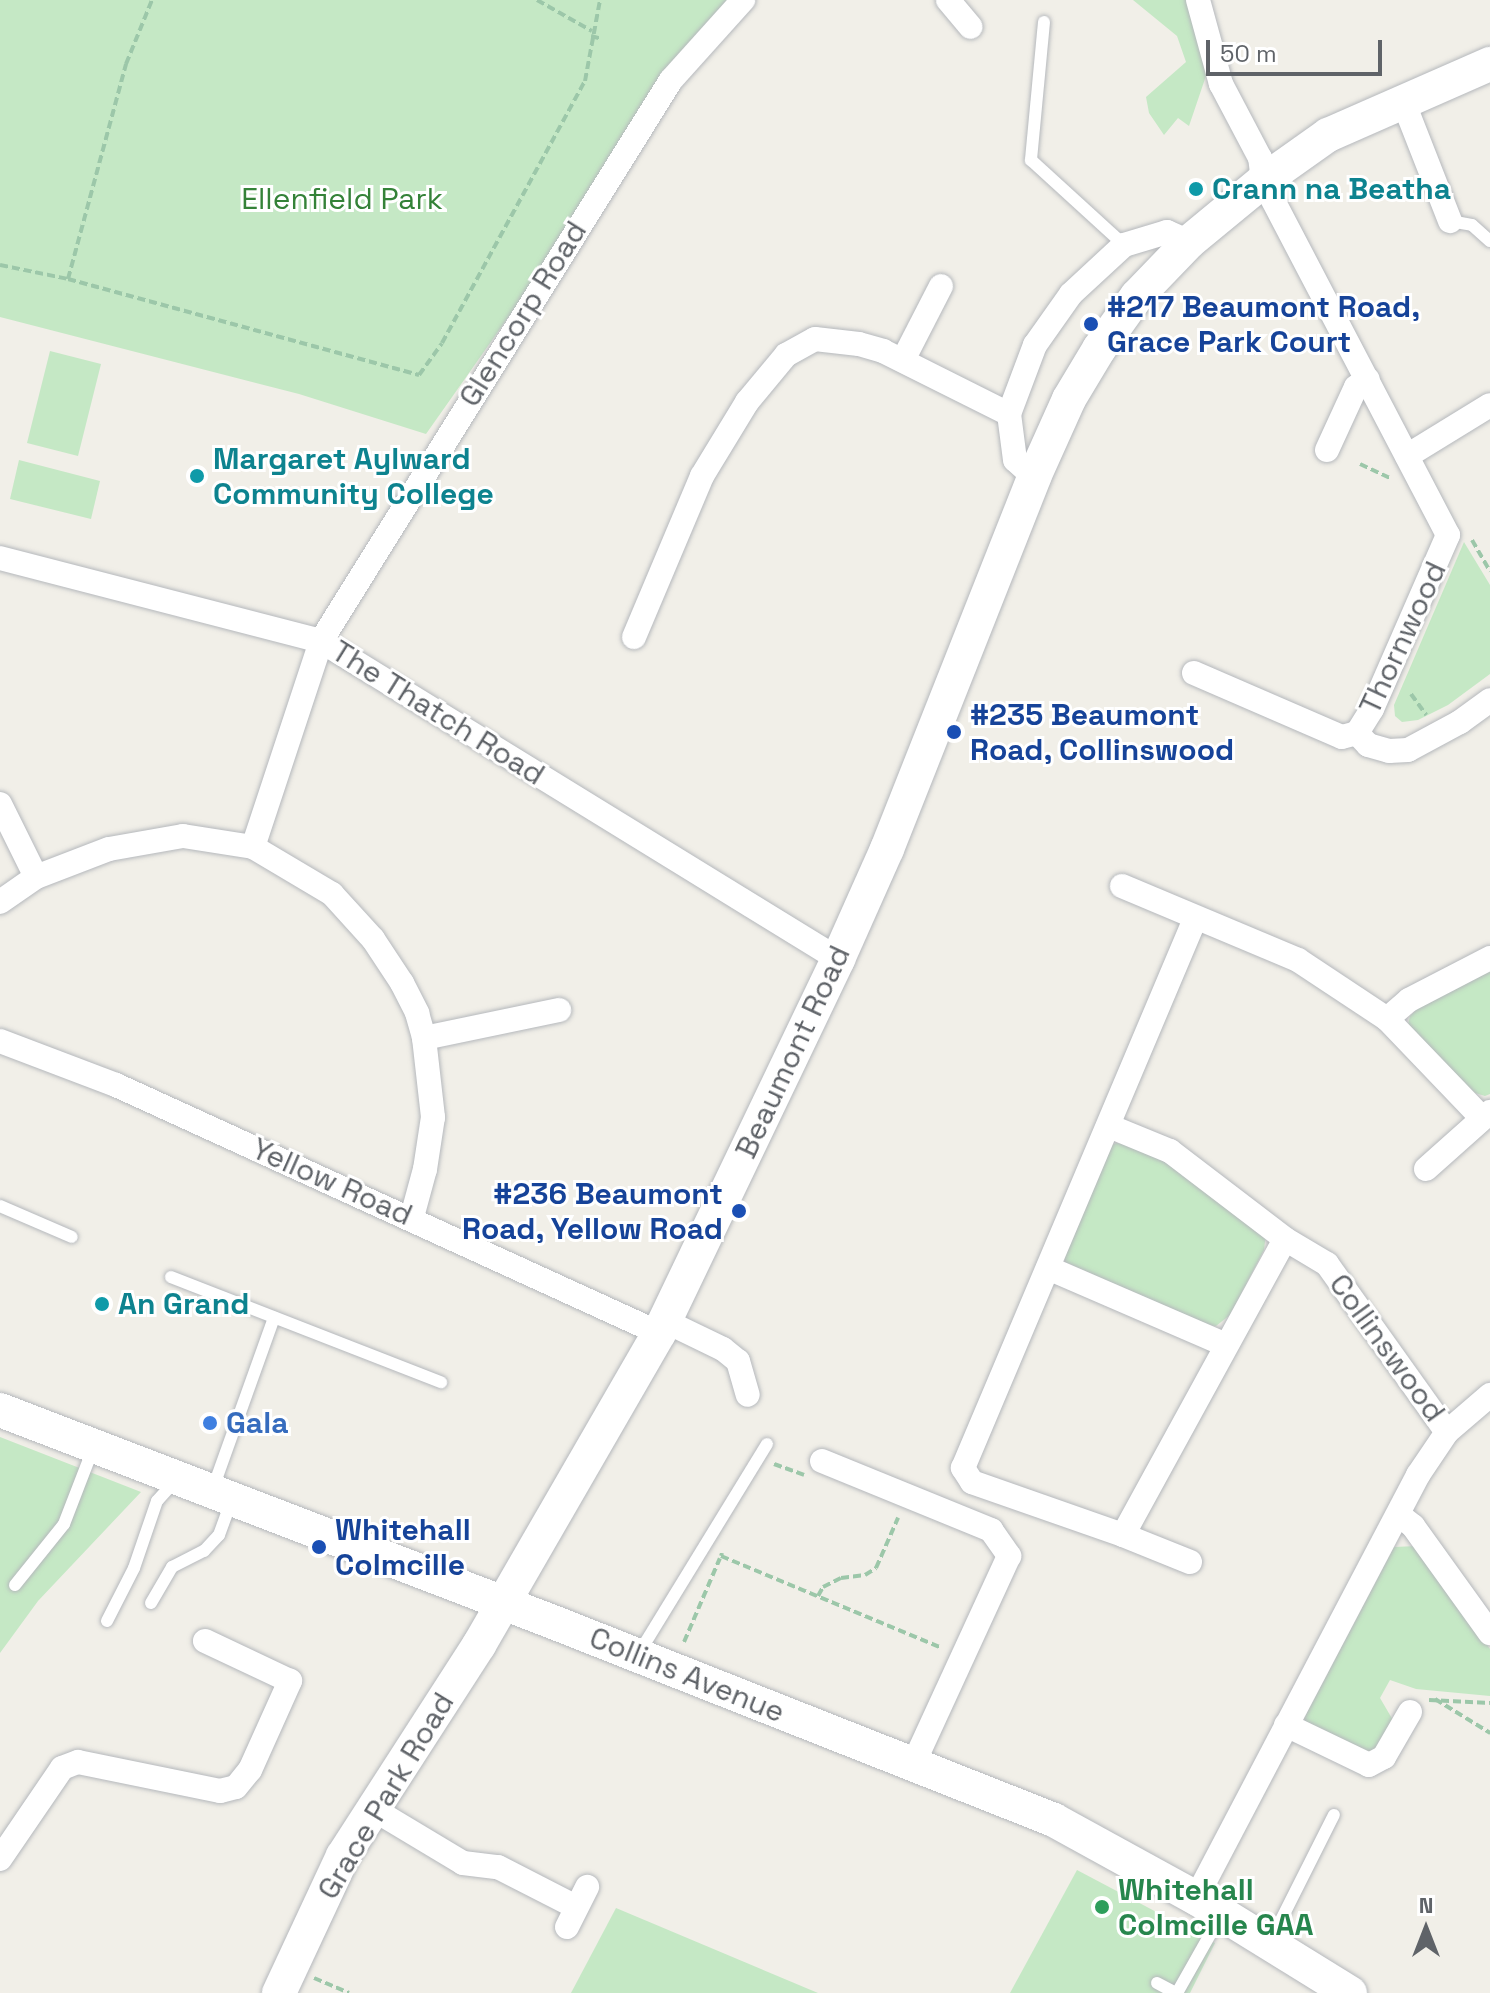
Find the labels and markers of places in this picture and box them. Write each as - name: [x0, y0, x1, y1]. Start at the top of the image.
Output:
- place label: Crann na Beatha: [1212, 171, 1451, 207]
- marker: Crann na Beatha: [1187, 180, 1205, 198]
- place label: #217 Beaumont Road, Grace Park Court: [1107, 289, 1420, 360]
- marker: #217 Beaumont Road, Grace Park Court: [1082, 315, 1100, 333]
- place label: Margaret Aylward Community College: [213, 441, 494, 512]
- marker: Margaret Aylward Community College: [188, 467, 206, 485]
- place label: #235 Beaumont Road, Collinswood: [970, 697, 1235, 768]
- marker: #235 Beaumont Road, Collinswood: [945, 723, 963, 741]
- place label: #236 Beaumont Road, Yellow Road: [461, 1176, 723, 1246]
- marker: #236 Beaumont Road, Yellow Road: [730, 1202, 748, 1220]
- place label: An Grand: [118, 1286, 249, 1322]
- marker: An Grand: [93, 1295, 111, 1313]
- place label: Gala: [226, 1405, 289, 1441]
- marker: Gala: [201, 1414, 219, 1432]
- place label: Whitehall Colmcille: [335, 1512, 471, 1582]
- marker: Whitehall Colmcille: [310, 1538, 328, 1556]
- place label: Whitehall Colmcille GAA: [1118, 1872, 1314, 1942]
- marker: Whitehall Colmcille GAA: [1093, 1898, 1111, 1916]

